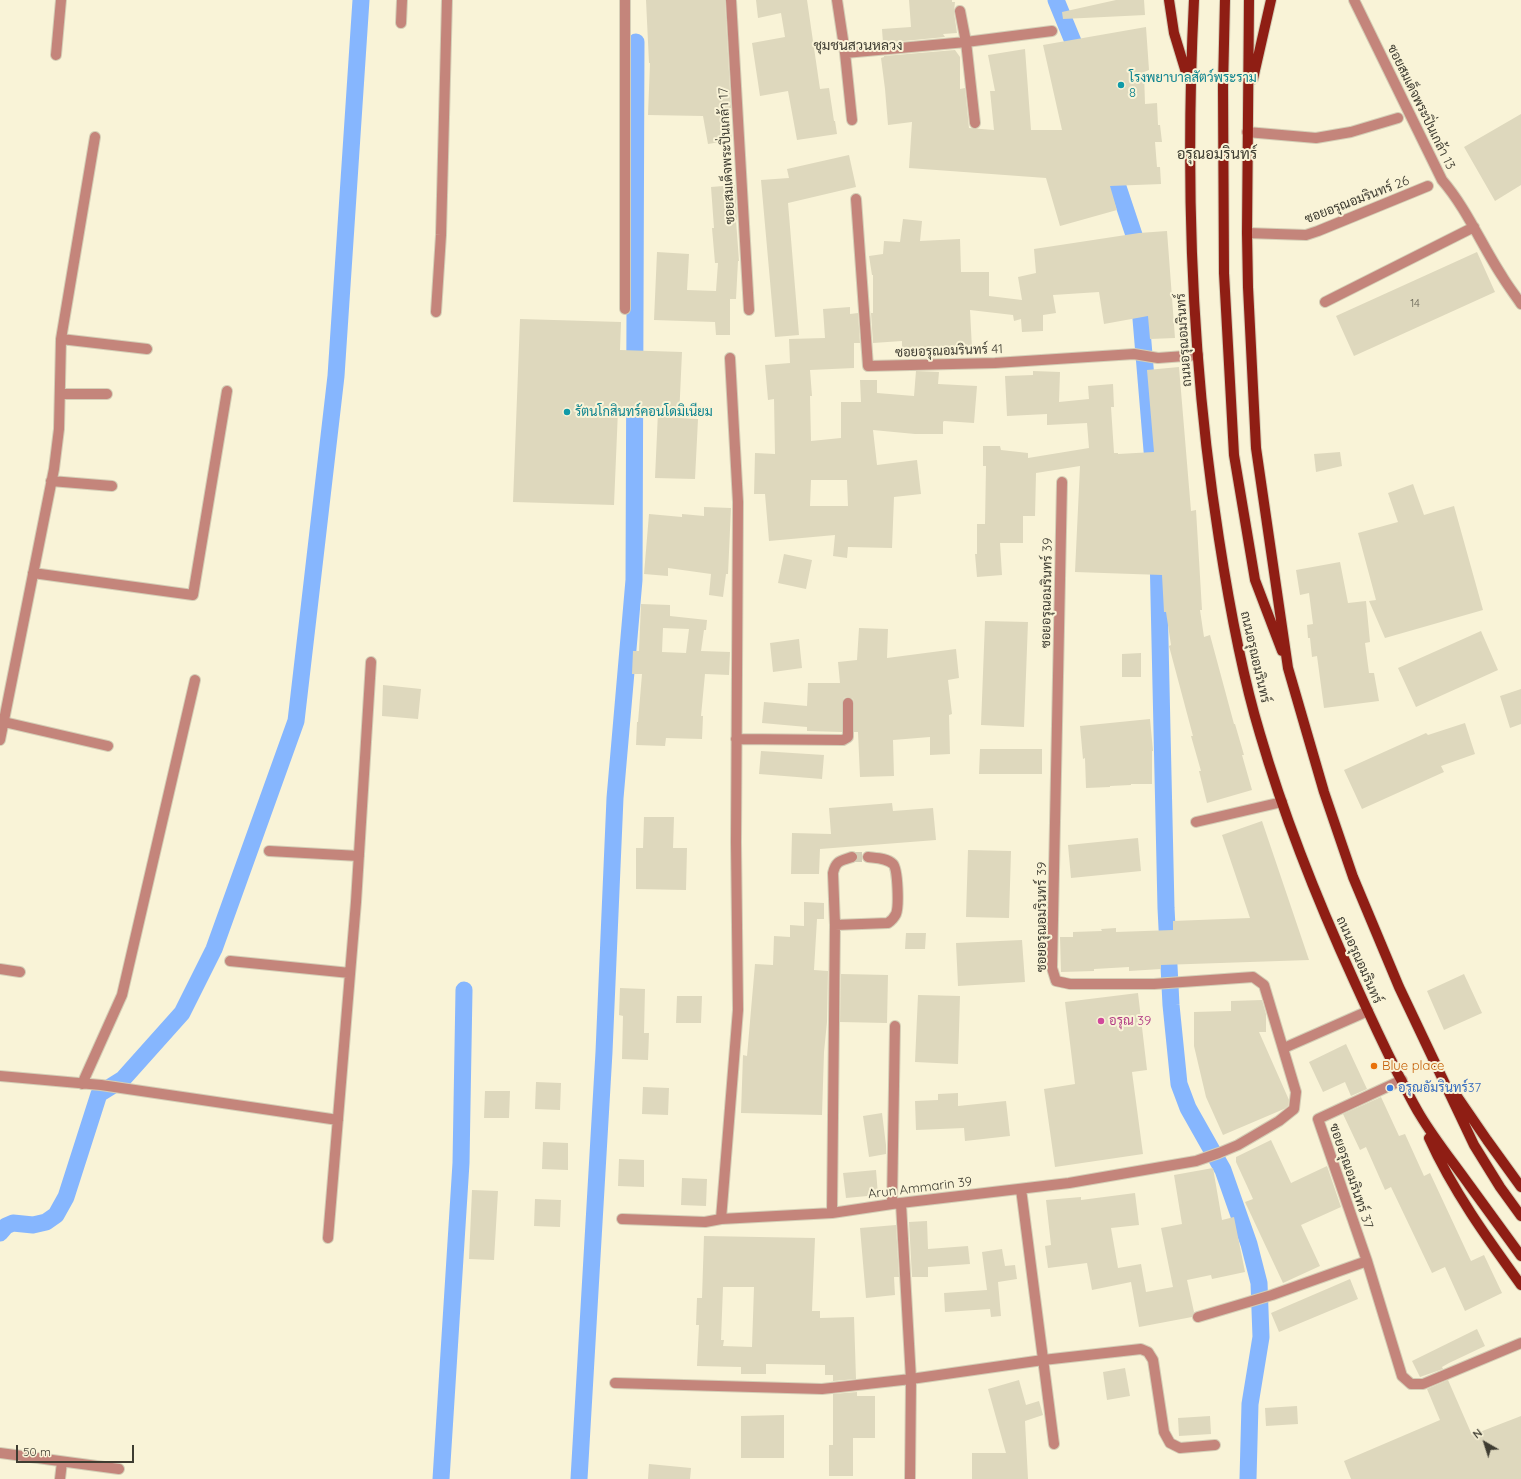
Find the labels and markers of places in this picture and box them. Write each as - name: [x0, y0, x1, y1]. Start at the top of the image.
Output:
- place label: โรงพยาบาลสัตว์พระราม 8: [1129, 70, 1257, 101]
- marker: โรงพยาบาลสัตว์พระราม 8: [1116, 80, 1126, 90]
- place label: รัตนโกสินทร์คอนโดมิเนียม: [575, 404, 713, 420]
- marker: รัตนโกสินทร์คอนโดมิเนียม: [562, 407, 572, 417]
- place label: อรุณ 39: [1109, 1013, 1151, 1029]
- marker: อรุณ 39: [1096, 1016, 1106, 1026]
- place label: Blue place: [1382, 1058, 1444, 1074]
- marker: Blue place: [1369, 1061, 1379, 1071]
- place label: อรุณอัมรินทร์37: [1398, 1080, 1481, 1096]
- marker: อรุณอัมรินทร์37: [1385, 1083, 1395, 1093]

